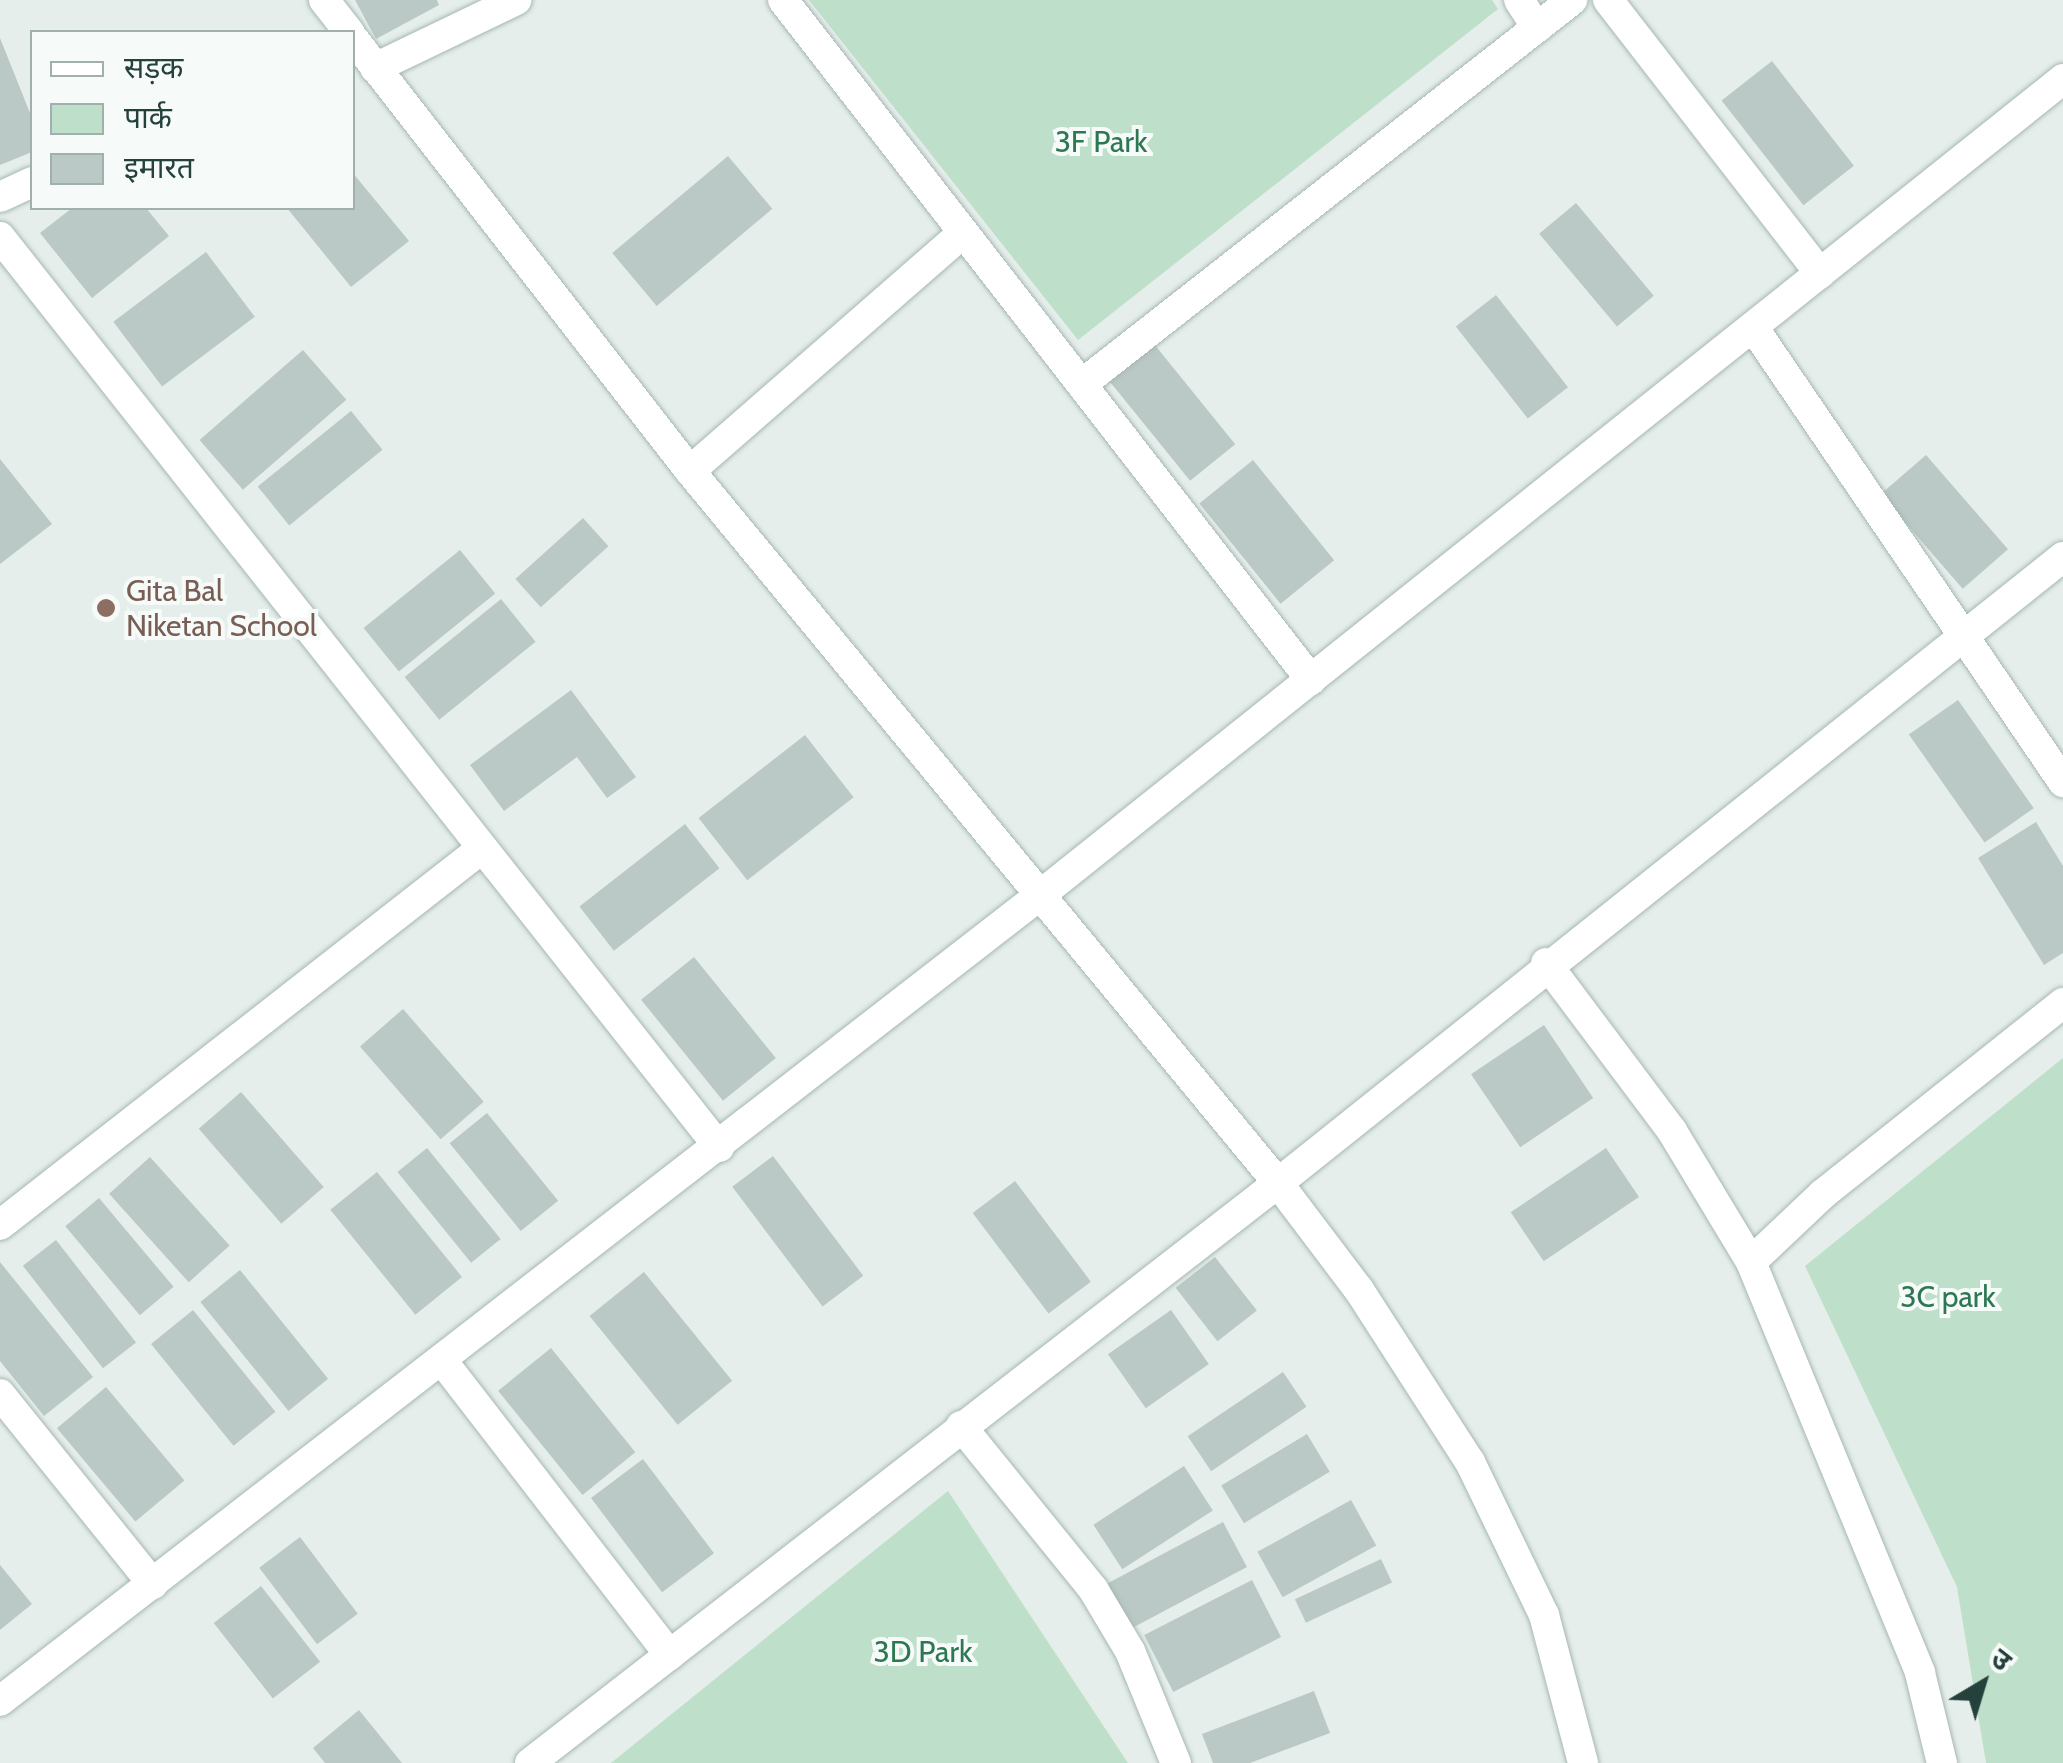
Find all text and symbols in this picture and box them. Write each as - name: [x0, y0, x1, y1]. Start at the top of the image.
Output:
- legend: [30, 30, 355, 210]
- text: सड़क: [124, 49, 183, 86]
- text: पार्क: [124, 99, 172, 136]
- park label: 3F Park: [1055, 124, 1147, 160]
- text: इमारत: [124, 149, 194, 186]
- place label: Gita Bal Niketan School: [126, 573, 317, 644]
- marker: Gita Bal Niketan School: [95, 597, 117, 619]
- park label: 3C park: [1900, 1279, 1996, 1315]
- north arrow: [1933, 1633, 2033, 1733]
- park label: 3D Park: [874, 1634, 972, 1670]
- text: उ: [1985, 1641, 2018, 1678]

